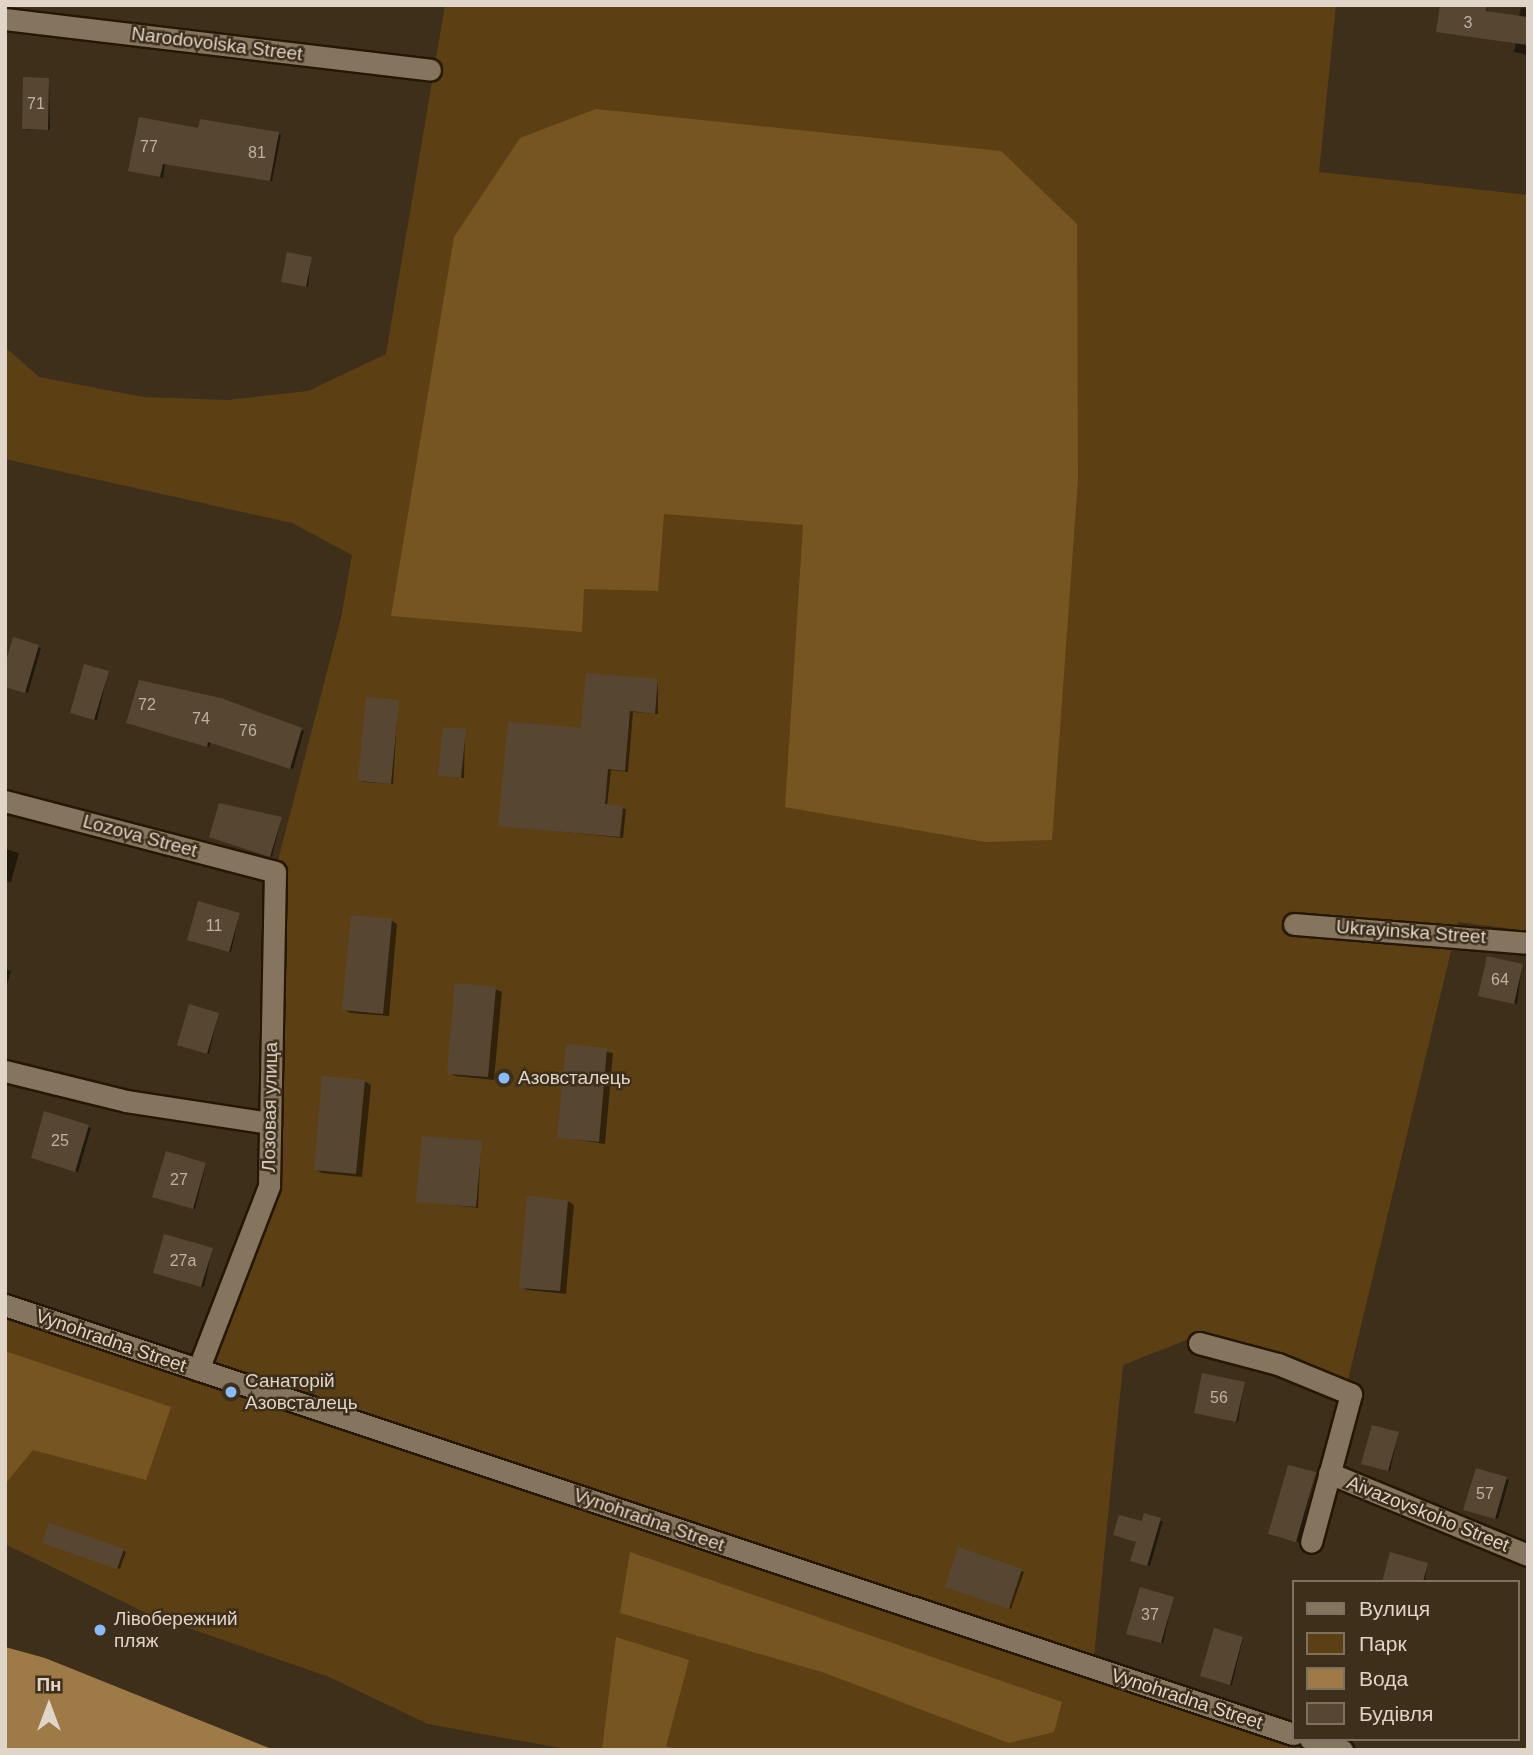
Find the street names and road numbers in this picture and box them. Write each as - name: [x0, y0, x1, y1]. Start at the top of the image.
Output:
- street label: Narodovolska Street: [130, 22, 304, 66]
- street label: Lozova Street: [80, 810, 200, 862]
- street label: Ukrayinska Street: [1335, 915, 1487, 949]
- street label: Лозовая улица: [257, 1042, 283, 1172]
- street label: Vynohradna Street: [33, 1305, 189, 1377]
- street label: Aivazovskoho Street: [1343, 1471, 1513, 1557]
- street label: Vynohradna Street: [571, 1484, 727, 1556]
- street label: Vynohradna Street: [1108, 1664, 1266, 1734]

